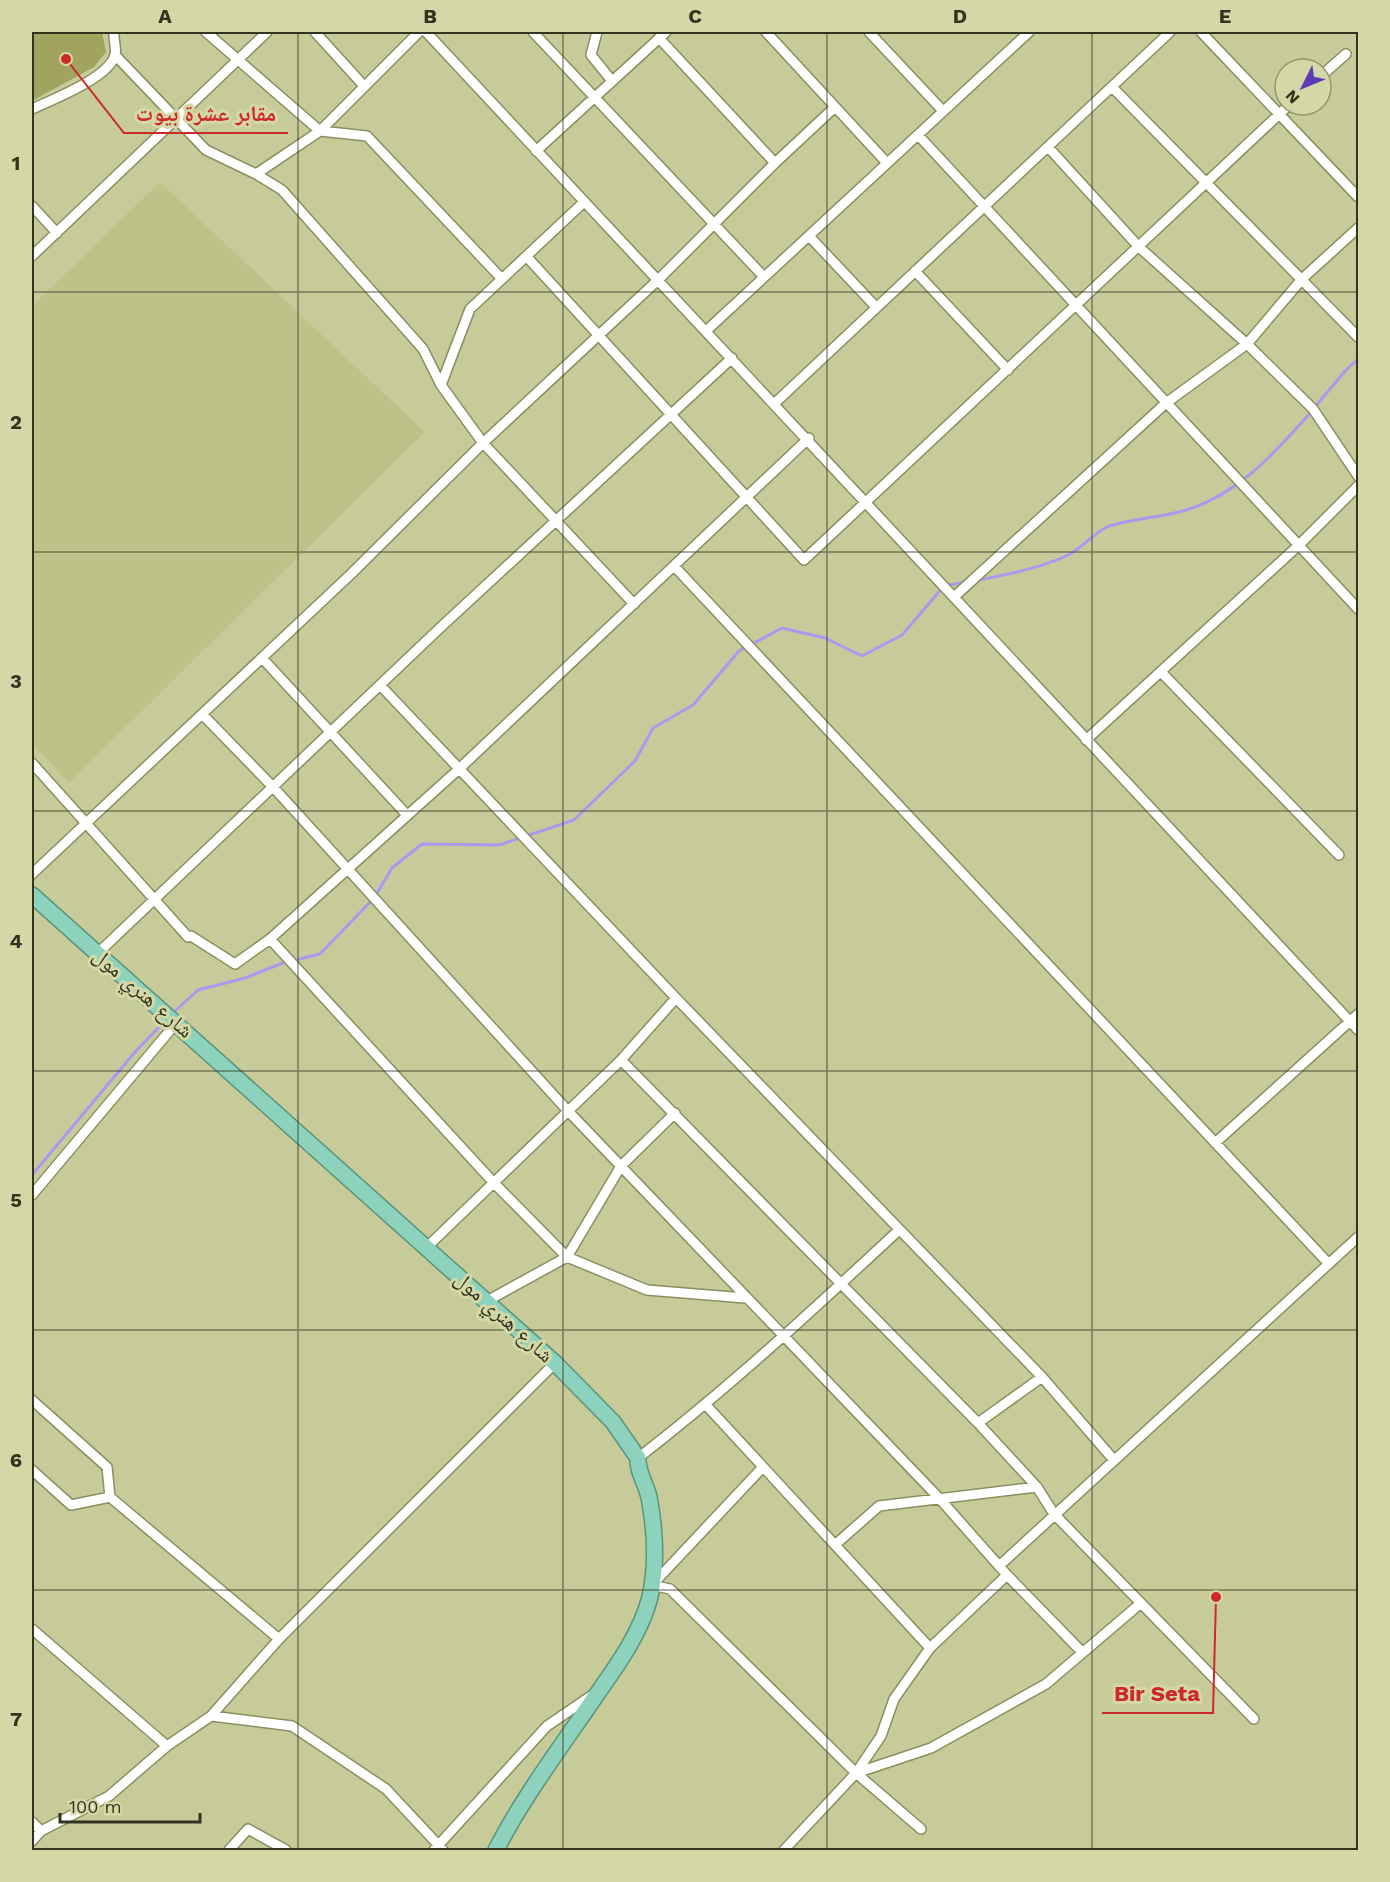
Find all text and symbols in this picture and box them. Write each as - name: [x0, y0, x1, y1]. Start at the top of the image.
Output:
- text: A: [158, 4, 172, 28]
- text: B: [423, 4, 437, 28]
- text: C: [688, 4, 702, 28]
- text: D: [953, 4, 967, 28]
- text: E: [1219, 4, 1231, 28]
- north arrow: [1273, 57, 1333, 117]
- text: N: [1281, 86, 1303, 108]
- callout: مقابر عشرة بيوت: [124, 93, 288, 133]
- text: مقابر عشرة بيوت: [136, 101, 276, 127]
- text: 1: [12, 151, 20, 175]
- text: 2: [10, 410, 22, 434]
- text: 3: [10, 669, 22, 693]
- text: 4: [10, 929, 23, 953]
- street label: شارع هنري مول: [85, 942, 198, 1046]
- text: 5: [10, 1188, 22, 1212]
- street label: شارع هنري مول: [447, 1266, 559, 1371]
- text: 6: [10, 1448, 22, 1472]
- callout: Bir Seta: [1102, 1673, 1213, 1713]
- text: Bir Seta: [1114, 1681, 1200, 1706]
- text: 7: [10, 1707, 22, 1731]
- scale bar: [60, 1786, 200, 1824]
- text: 100 m: [69, 1796, 122, 1817]

